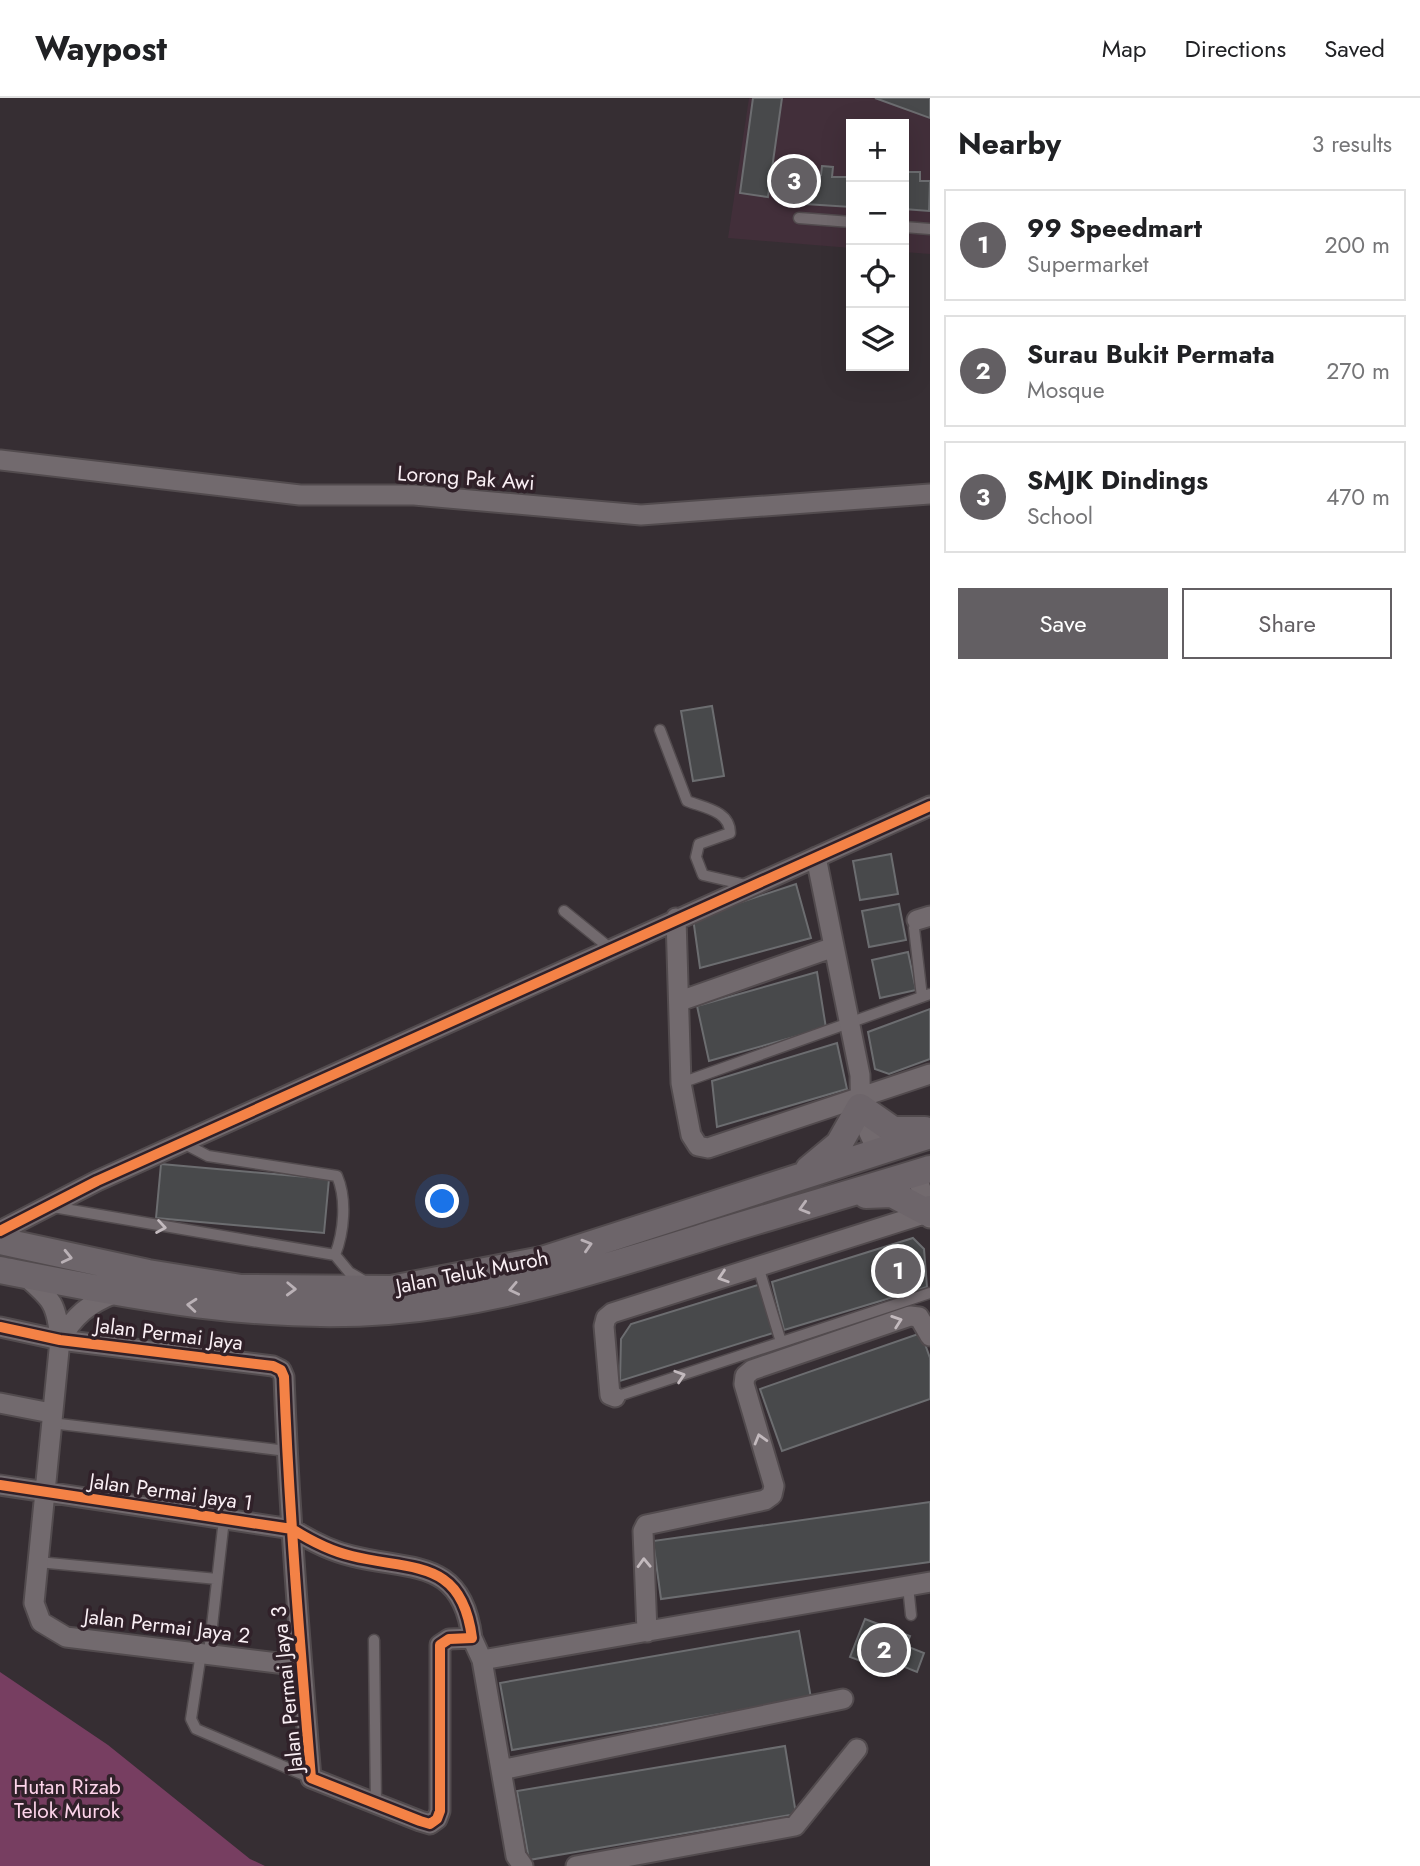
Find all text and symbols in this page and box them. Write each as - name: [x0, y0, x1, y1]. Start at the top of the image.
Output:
- text: Waypost: [35, 25, 167, 72]
- text: Map: [1102, 31, 1147, 66]
- text: Directions: [1185, 31, 1286, 66]
- text: Saved: [1324, 31, 1385, 66]
- map controls: [846, 119, 909, 371]
- button: +: [846, 119, 909, 182]
- text: Nearby: [958, 122, 1061, 165]
- text: 3 results: [1312, 127, 1392, 161]
- pin: 3: [771, 155, 817, 207]
- button: −: [846, 182, 909, 245]
- text: 99 Speedmart: [1027, 209, 1202, 247]
- text: 1: [977, 228, 989, 262]
- text: 200 m: [1324, 228, 1390, 262]
- button: locate: [846, 245, 909, 308]
- text: Supermarket: [1027, 247, 1149, 281]
- button: layers: [846, 308, 909, 371]
- text: Surau Bukit Permata: [1027, 335, 1275, 373]
- text: 2: [975, 354, 991, 388]
- text: 270 m: [1326, 354, 1390, 388]
- text: Mosque: [1027, 373, 1105, 407]
- street label: Lorong Pak Awi: [396, 458, 536, 498]
- text: SMJK Dindings: [1027, 461, 1208, 499]
- text: 3: [976, 480, 990, 514]
- text: 470 m: [1326, 480, 1390, 514]
- text: School: [1027, 499, 1093, 533]
- button: Save: [958, 588, 1168, 659]
- button: Share: [1182, 588, 1392, 659]
- your location: [425, 1184, 459, 1218]
- one-way arrow: [798, 1200, 810, 1214]
- one-way arrow: [155, 1219, 166, 1234]
- one-way arrow: [581, 1239, 593, 1254]
- street label: Jalan Teluk Muroh: [390, 1243, 551, 1302]
- pin: 1: [875, 1245, 921, 1297]
- one-way arrow: [60, 1248, 72, 1263]
- one-way arrow: [717, 1269, 730, 1283]
- one-way arrow: [508, 1281, 520, 1296]
- one-way arrow: [286, 1282, 297, 1297]
- one-way arrow: [187, 1298, 198, 1313]
- street label: Jalan Permai Jaya: [90, 1310, 245, 1358]
- one-way arrow: [890, 1315, 903, 1329]
- one-way arrow: [673, 1370, 686, 1384]
- one-way arrow: [754, 1433, 769, 1445]
- street label: Jalan Permai Jaya 1: [84, 1465, 255, 1518]
- one-way arrow: [637, 1558, 652, 1569]
- street label: Jalan Permai Jaya 2: [79, 1601, 252, 1651]
- street label: Jalan Permai Jaya 3: [263, 1605, 311, 1776]
- pin: 2: [861, 1624, 907, 1676]
- park label: Hutan Rizab Telok Murok: [13, 1772, 121, 1826]

